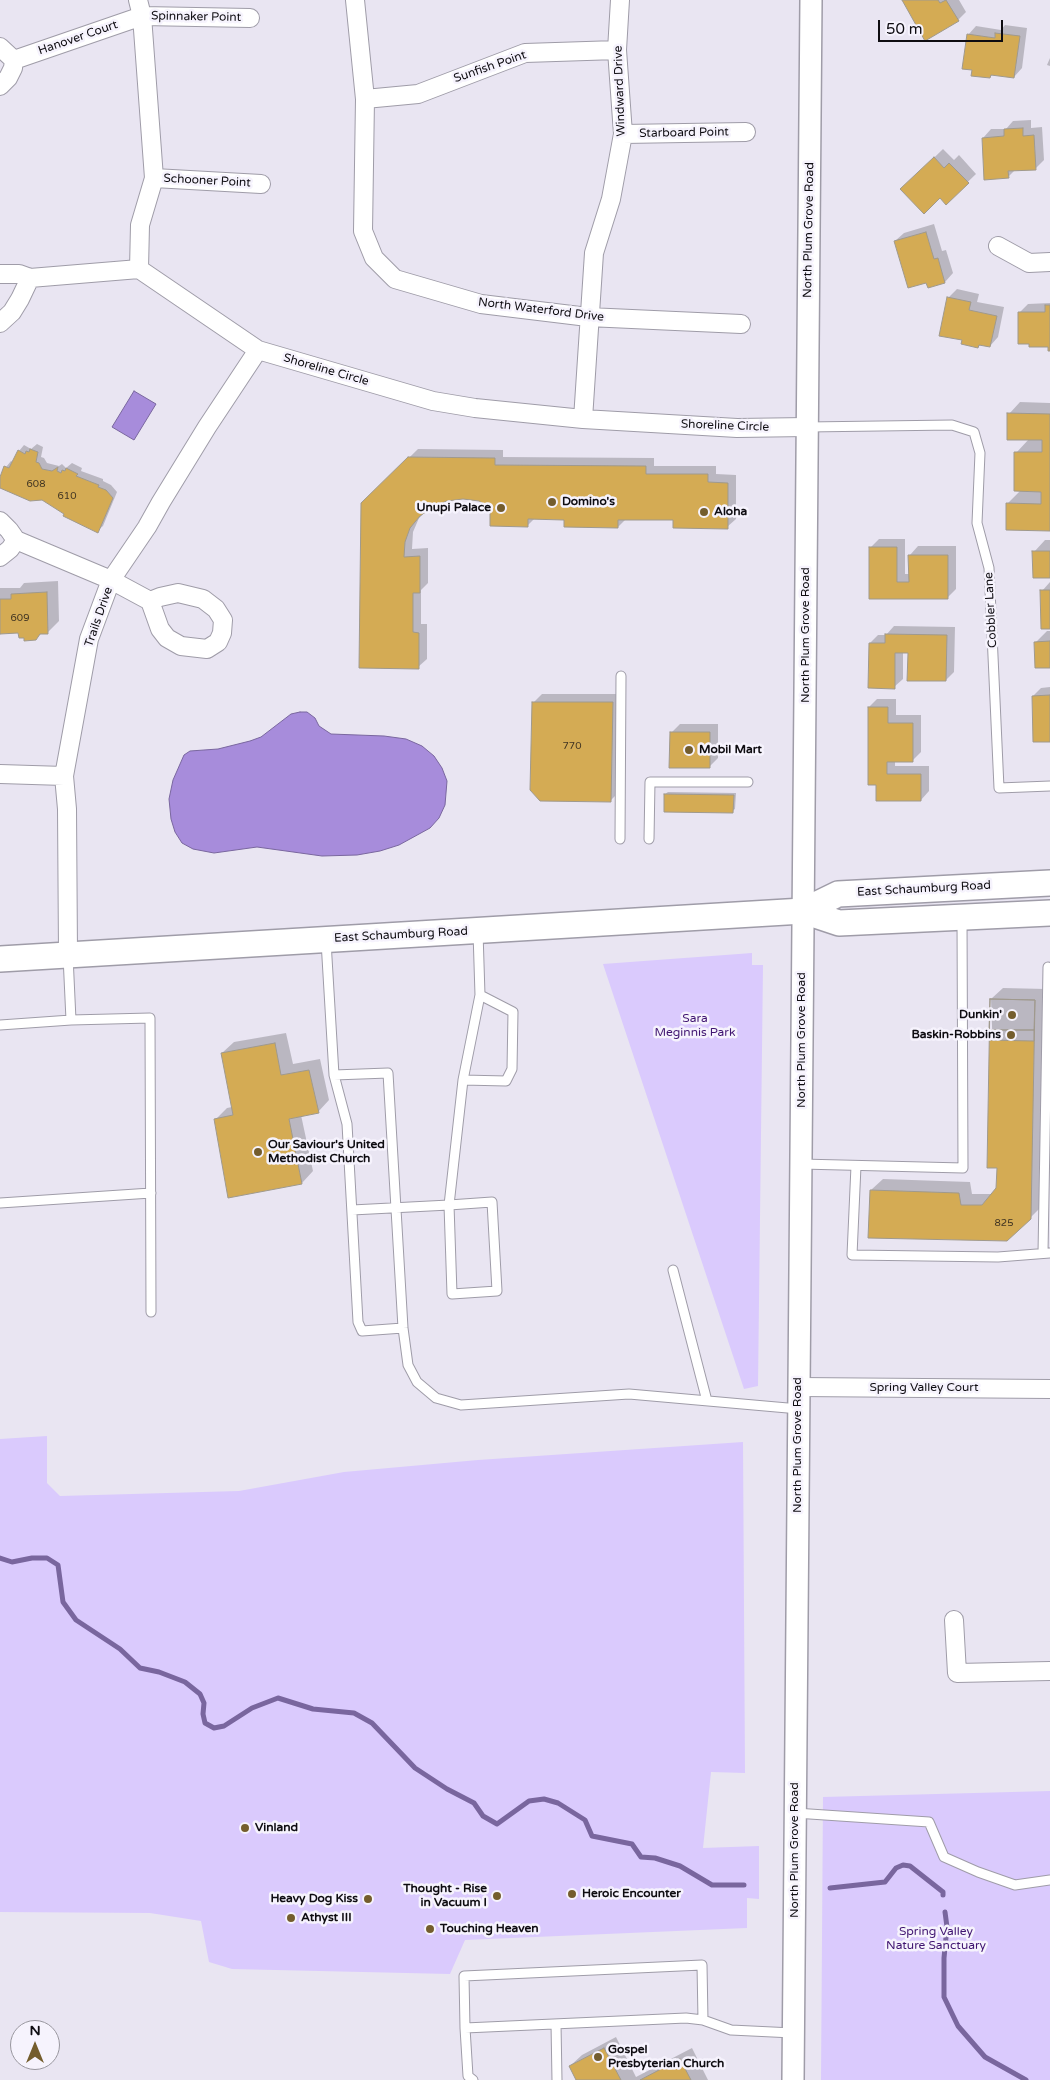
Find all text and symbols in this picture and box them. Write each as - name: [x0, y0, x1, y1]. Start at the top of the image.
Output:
- street label: Spinnaker Point: [151, 9, 241, 25]
- scale bar: [880, 10, 1005, 42]
- street label: Hanover Court: [36, 18, 120, 58]
- text: 50 m: [886, 20, 923, 38]
- street label: Windward Drive: [611, 45, 629, 137]
- street label: Sunfish Point: [452, 48, 528, 86]
- street label: Starboard Point: [639, 125, 729, 141]
- street label: North Plum Grove Road: [801, 162, 817, 298]
- street label: Schooner Point: [163, 172, 251, 190]
- street label: North Waterford Drive: [477, 295, 605, 325]
- street label: Shoreline Circle: [282, 351, 370, 389]
- street label: Shoreline Circle: [681, 417, 769, 435]
- house number: 608: [27, 478, 45, 490]
- house number: 610: [58, 490, 76, 502]
- place label: Domino's: [562, 495, 615, 509]
- marker: Domino's: [546, 496, 558, 508]
- place label: Unupi Palace: [417, 501, 491, 515]
- marker: Unupi Palace: [495, 502, 507, 514]
- place label: Aloha: [714, 505, 747, 519]
- marker: Aloha: [698, 506, 710, 518]
- street label: North Plum Grove Road: [799, 567, 813, 703]
- street label: Cobbler Lane: [982, 572, 1000, 648]
- street label: Trails Drive: [82, 585, 116, 649]
- house number: 609: [11, 612, 29, 624]
- house number: 770: [563, 740, 581, 752]
- place label: Mobil Mart: [699, 743, 762, 757]
- marker: Mobil Mart: [683, 744, 695, 756]
- street label: East Schaumburg Road: [857, 878, 991, 900]
- street label: East Schaumburg Road: [334, 924, 468, 946]
- street label: North Plum Grove Road: [795, 972, 809, 1108]
- place label: Dunkin': [959, 1008, 1002, 1022]
- marker: Dunkin': [1006, 1009, 1018, 1021]
- park label: Sara Meginnis Park: [655, 1012, 735, 1040]
- place label: Baskin-Robbins: [911, 1028, 1001, 1042]
- marker: Baskin-Robbins: [1005, 1029, 1017, 1041]
- place label: Our Saviour's United Methodist Church: [268, 1138, 385, 1166]
- marker: Our Saviour's United Methodist Church: [252, 1146, 264, 1158]
- house number: 825: [995, 1217, 1013, 1229]
- street label: North Plum Grove Road: [791, 1377, 805, 1513]
- street label: Spring Valley Court: [869, 1381, 979, 1395]
- street label: North Plum Grove Road: [788, 1782, 802, 1918]
- place label: Vinland: [255, 1821, 298, 1835]
- marker: Vinland: [239, 1822, 251, 1834]
- place label: Thought - Rise in Vacuum I: [403, 1882, 487, 1910]
- place label: Heroic Encounter: [582, 1887, 681, 1901]
- marker: Heroic Encounter: [566, 1888, 578, 1900]
- marker: Thought - Rise in Vacuum I: [491, 1890, 503, 1902]
- place label: Heavy Dog Kiss: [270, 1892, 358, 1906]
- marker: Heavy Dog Kiss: [362, 1893, 374, 1905]
- place label: Athyst III: [301, 1911, 352, 1925]
- marker: Athyst III: [285, 1912, 297, 1924]
- place label: Touching Heaven: [440, 1922, 539, 1936]
- marker: Touching Heaven: [424, 1923, 436, 1935]
- park label: Spring Valley Nature Sanctuary: [886, 1925, 986, 1953]
- north arrow: [10, 2020, 60, 2070]
- text: N: [29, 2022, 41, 2039]
- place label: Gospel Presbyterian Church: [608, 2043, 724, 2071]
- marker: Gospel Presbyterian Church: [592, 2051, 604, 2063]

